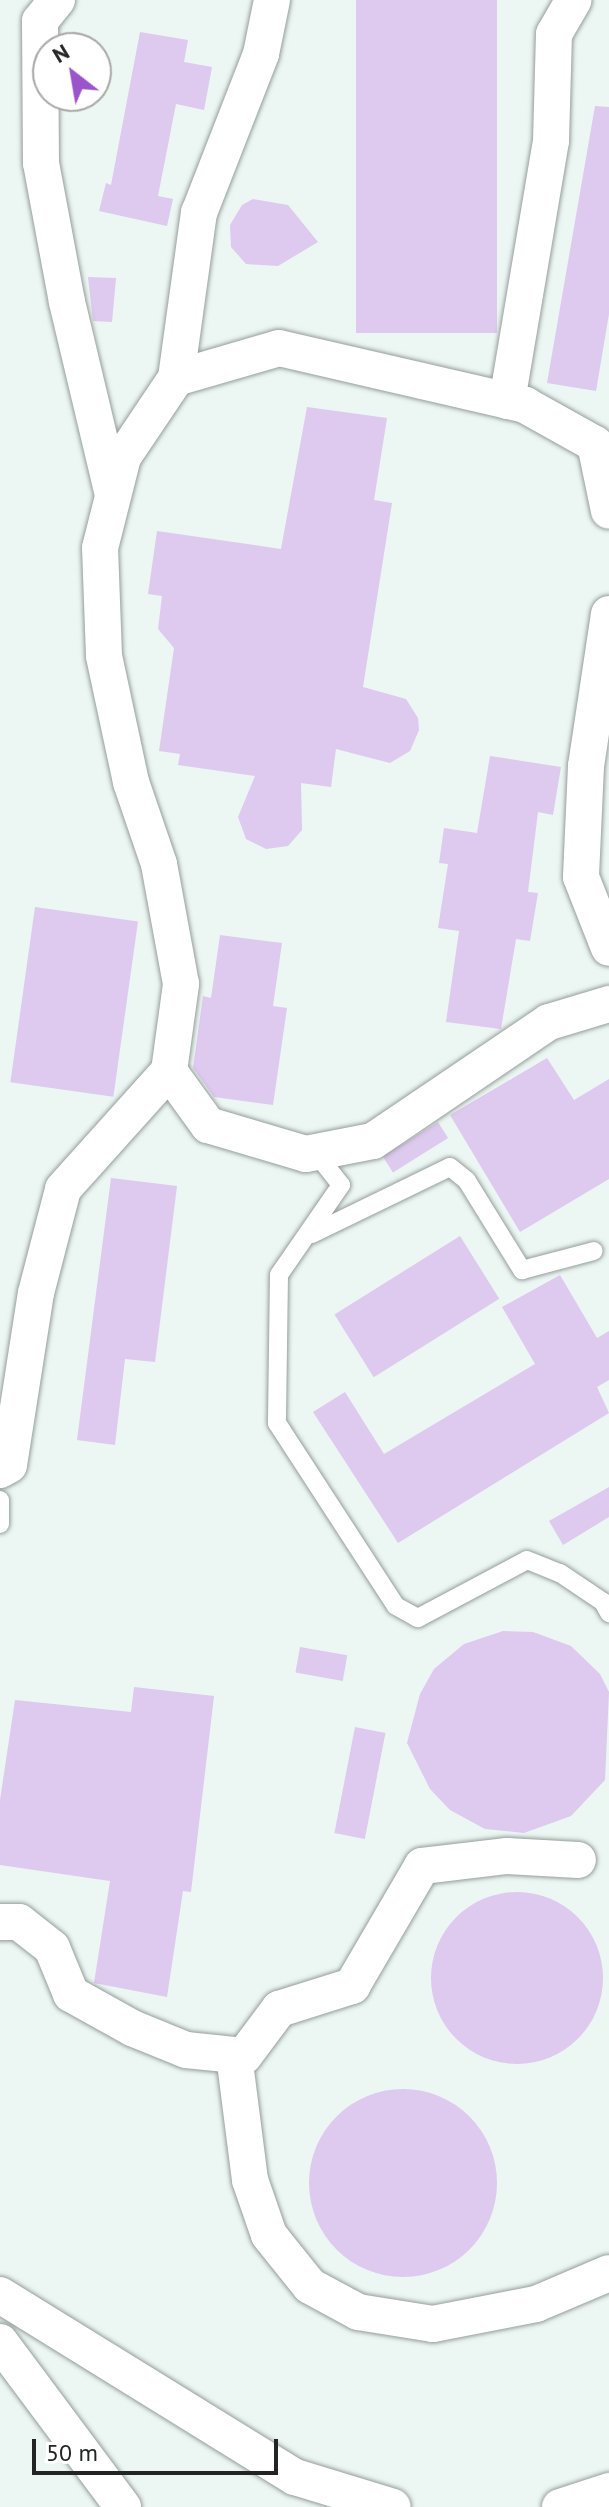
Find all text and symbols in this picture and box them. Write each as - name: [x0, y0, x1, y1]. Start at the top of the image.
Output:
- north arrow: [32, 32, 112, 112]
- text: N: [47, 37, 74, 69]
- scale bar: [36, 2423, 282, 2473]
- text: 50 m: [46, 2437, 98, 2468]

